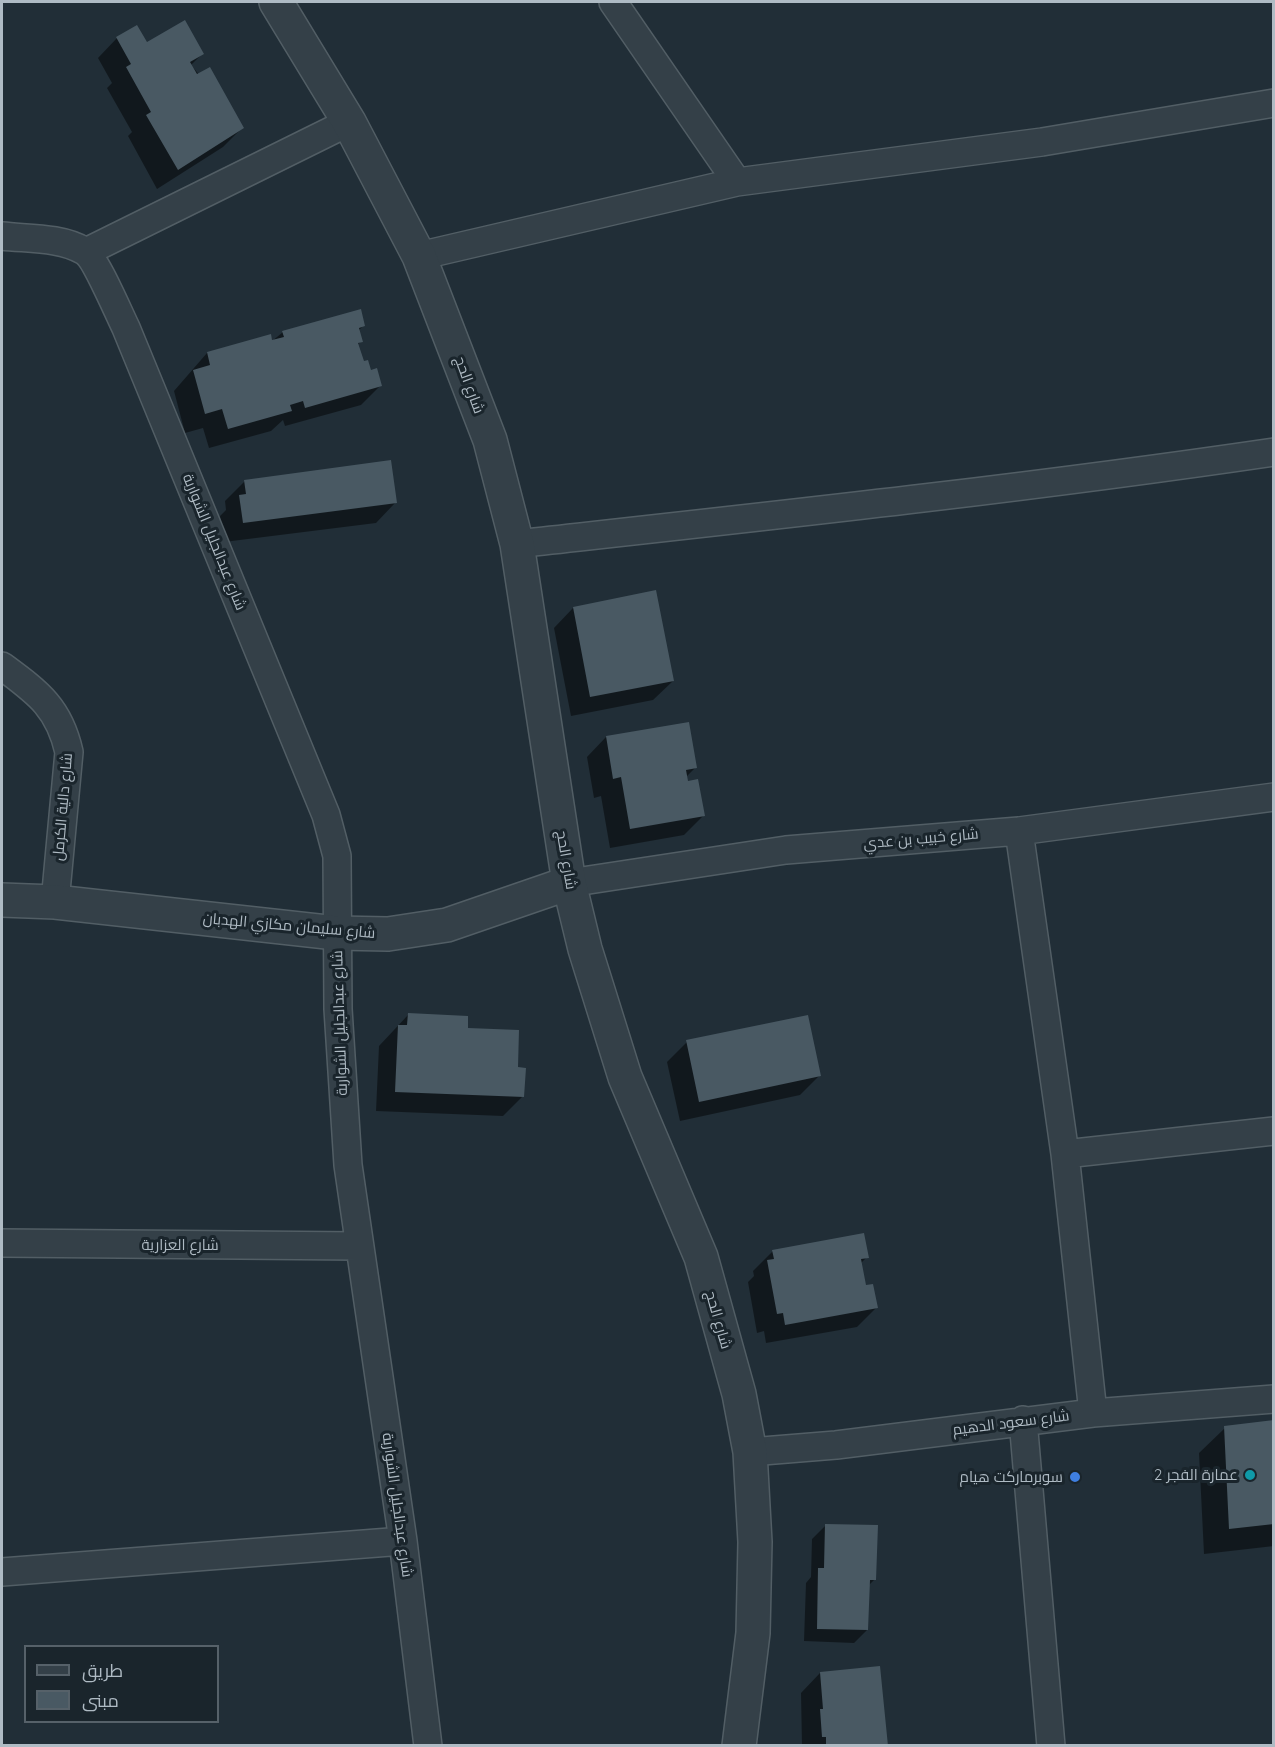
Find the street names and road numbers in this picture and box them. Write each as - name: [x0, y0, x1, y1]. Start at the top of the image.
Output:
- street label: شارع الحج: [450, 354, 488, 416]
- street label: شارع عبدالجليل الشواربة: [178, 471, 250, 613]
- street label: شارع دالية الكرمل: [49, 752, 77, 862]
- street label: شارع خبيب بن عدي: [863, 825, 979, 853]
- street label: شارع الحج: [552, 829, 580, 891]
- street label: شارع سليمان مكازي الهدبان: [202, 909, 376, 943]
- street label: شارع عبدالجليل الشواربة: [328, 950, 352, 1096]
- street label: شارع العزارية: [141, 1236, 219, 1254]
- street label: شارع الحج: [701, 1289, 735, 1351]
- street label: شارع سعود الدهيم: [952, 1407, 1070, 1439]
- street label: شارع عبدالجليل الشواربة: [378, 1432, 416, 1578]

